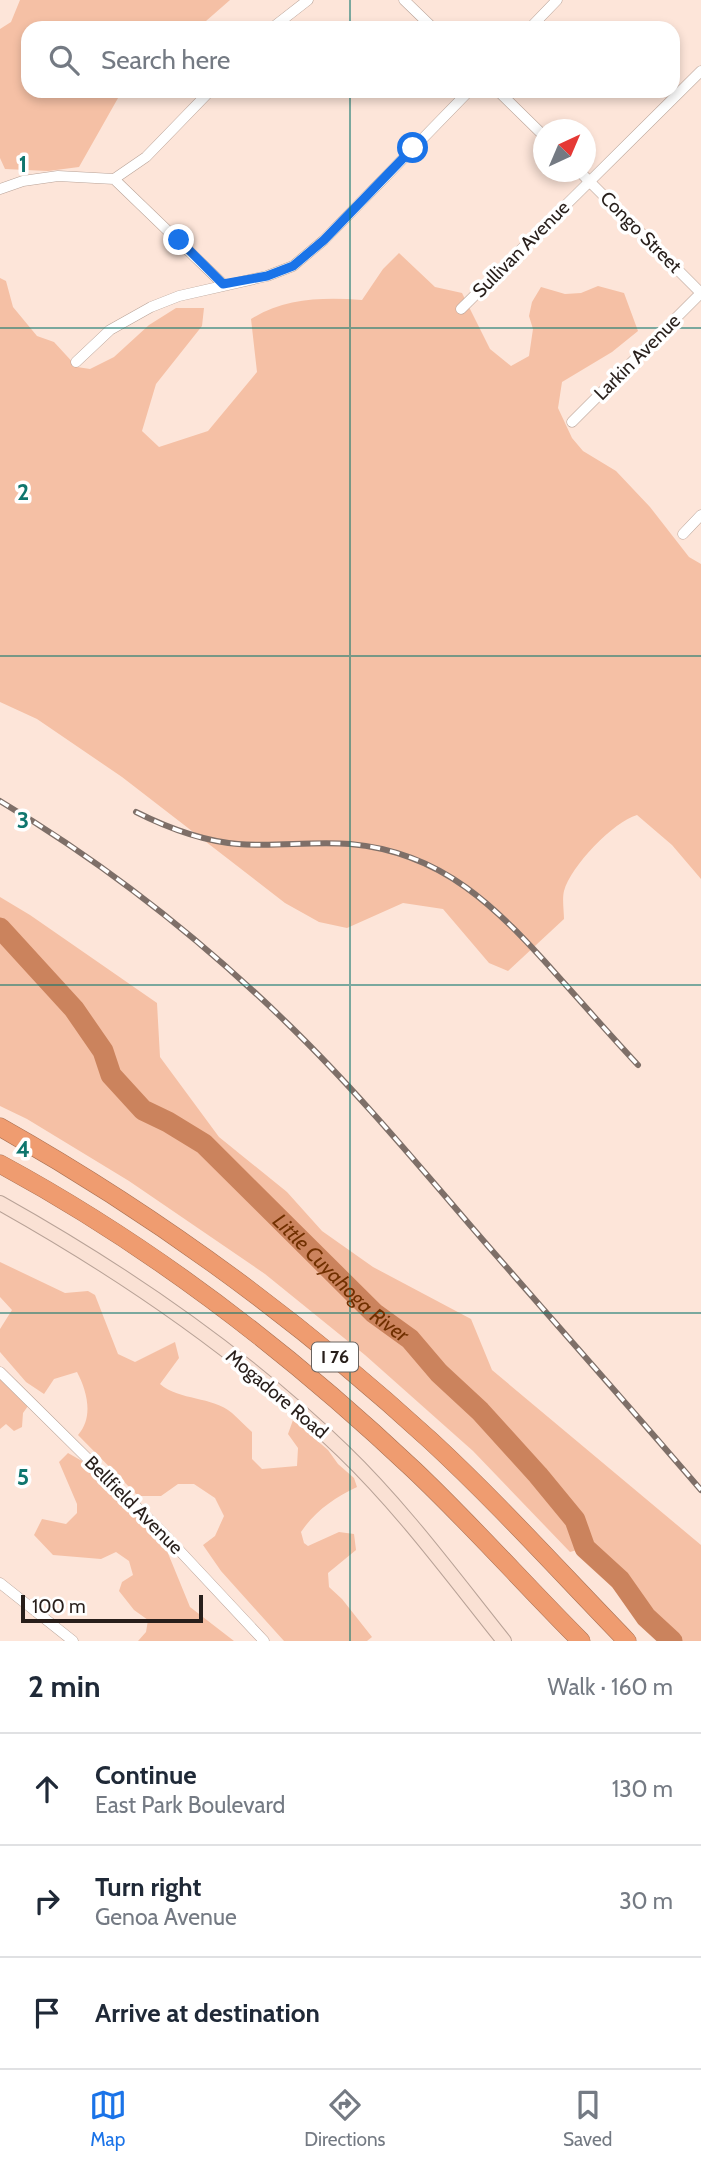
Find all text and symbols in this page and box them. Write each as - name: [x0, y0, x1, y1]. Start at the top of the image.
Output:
- search box: [21, 21, 680, 98]
- icon: search: [45, 41, 83, 79]
- text: Search here: [101, 44, 230, 76]
- north arrow: [533, 119, 596, 182]
- route start: [397, 132, 428, 163]
- text: 1: [19, 150, 27, 178]
- street label: Congo Street: [596, 187, 687, 278]
- street label: Sullivan Avenue: [468, 196, 574, 302]
- route end: [163, 224, 194, 255]
- street label: Larkin Avenue: [589, 309, 685, 405]
- text: 2: [17, 478, 29, 506]
- text: 3: [17, 806, 29, 834]
- text: 4: [16, 1135, 30, 1163]
- water label: Little Cuyahoga River: [268, 1208, 415, 1348]
- road number: I 76: [312, 1342, 358, 1372]
- street label: Mogadore Road: [221, 1345, 333, 1443]
- street label: Bellfield Avenue: [80, 1451, 188, 1559]
- text: 5: [17, 1463, 29, 1491]
- scale bar: [21, 1592, 203, 1624]
- text: 100 m: [32, 1595, 86, 1618]
- text: 2 min: [28, 1668, 100, 1705]
- text: Walk · 160 m: [548, 1673, 673, 1701]
- text: Continue: [95, 1759, 197, 1791]
- icon: ahead: [28, 1770, 66, 1808]
- text: 130 m: [612, 1775, 673, 1803]
- text: East Park Boulevard: [95, 1791, 285, 1819]
- text: Turn right: [95, 1871, 201, 1903]
- icon: right: [28, 1882, 66, 1920]
- text: 30 m: [619, 1887, 673, 1915]
- text: Genoa Avenue: [95, 1903, 237, 1931]
- icon: arrive: [28, 1994, 66, 2032]
- text: Arrive at destination: [95, 1997, 320, 2029]
- tab: Map: [89, 2086, 127, 2151]
- tab: Directions: [304, 2086, 385, 2151]
- tab: Saved: [563, 2086, 612, 2151]

